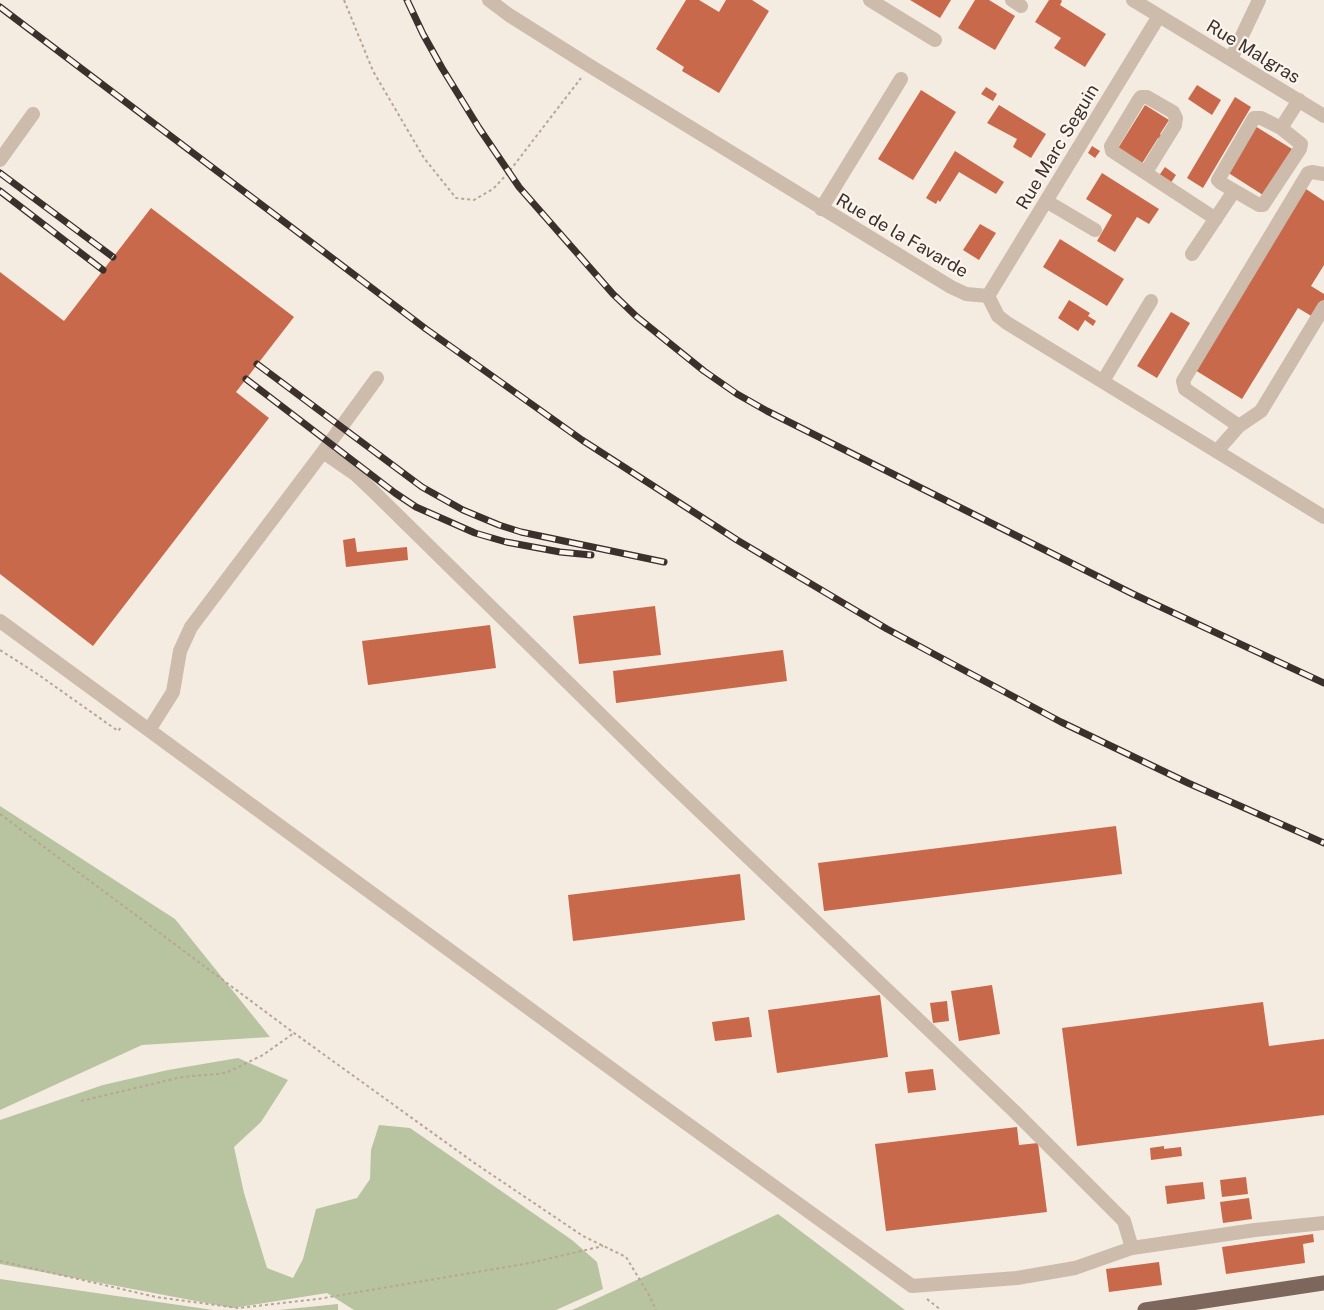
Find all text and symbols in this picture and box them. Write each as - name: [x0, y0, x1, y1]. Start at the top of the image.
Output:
- street label: Rue Malgras: [1202, 16, 1304, 88]
- street label: Rue Marc Seguin: [1012, 80, 1104, 214]
- street label: Rue de la Favarde: [832, 189, 972, 283]

